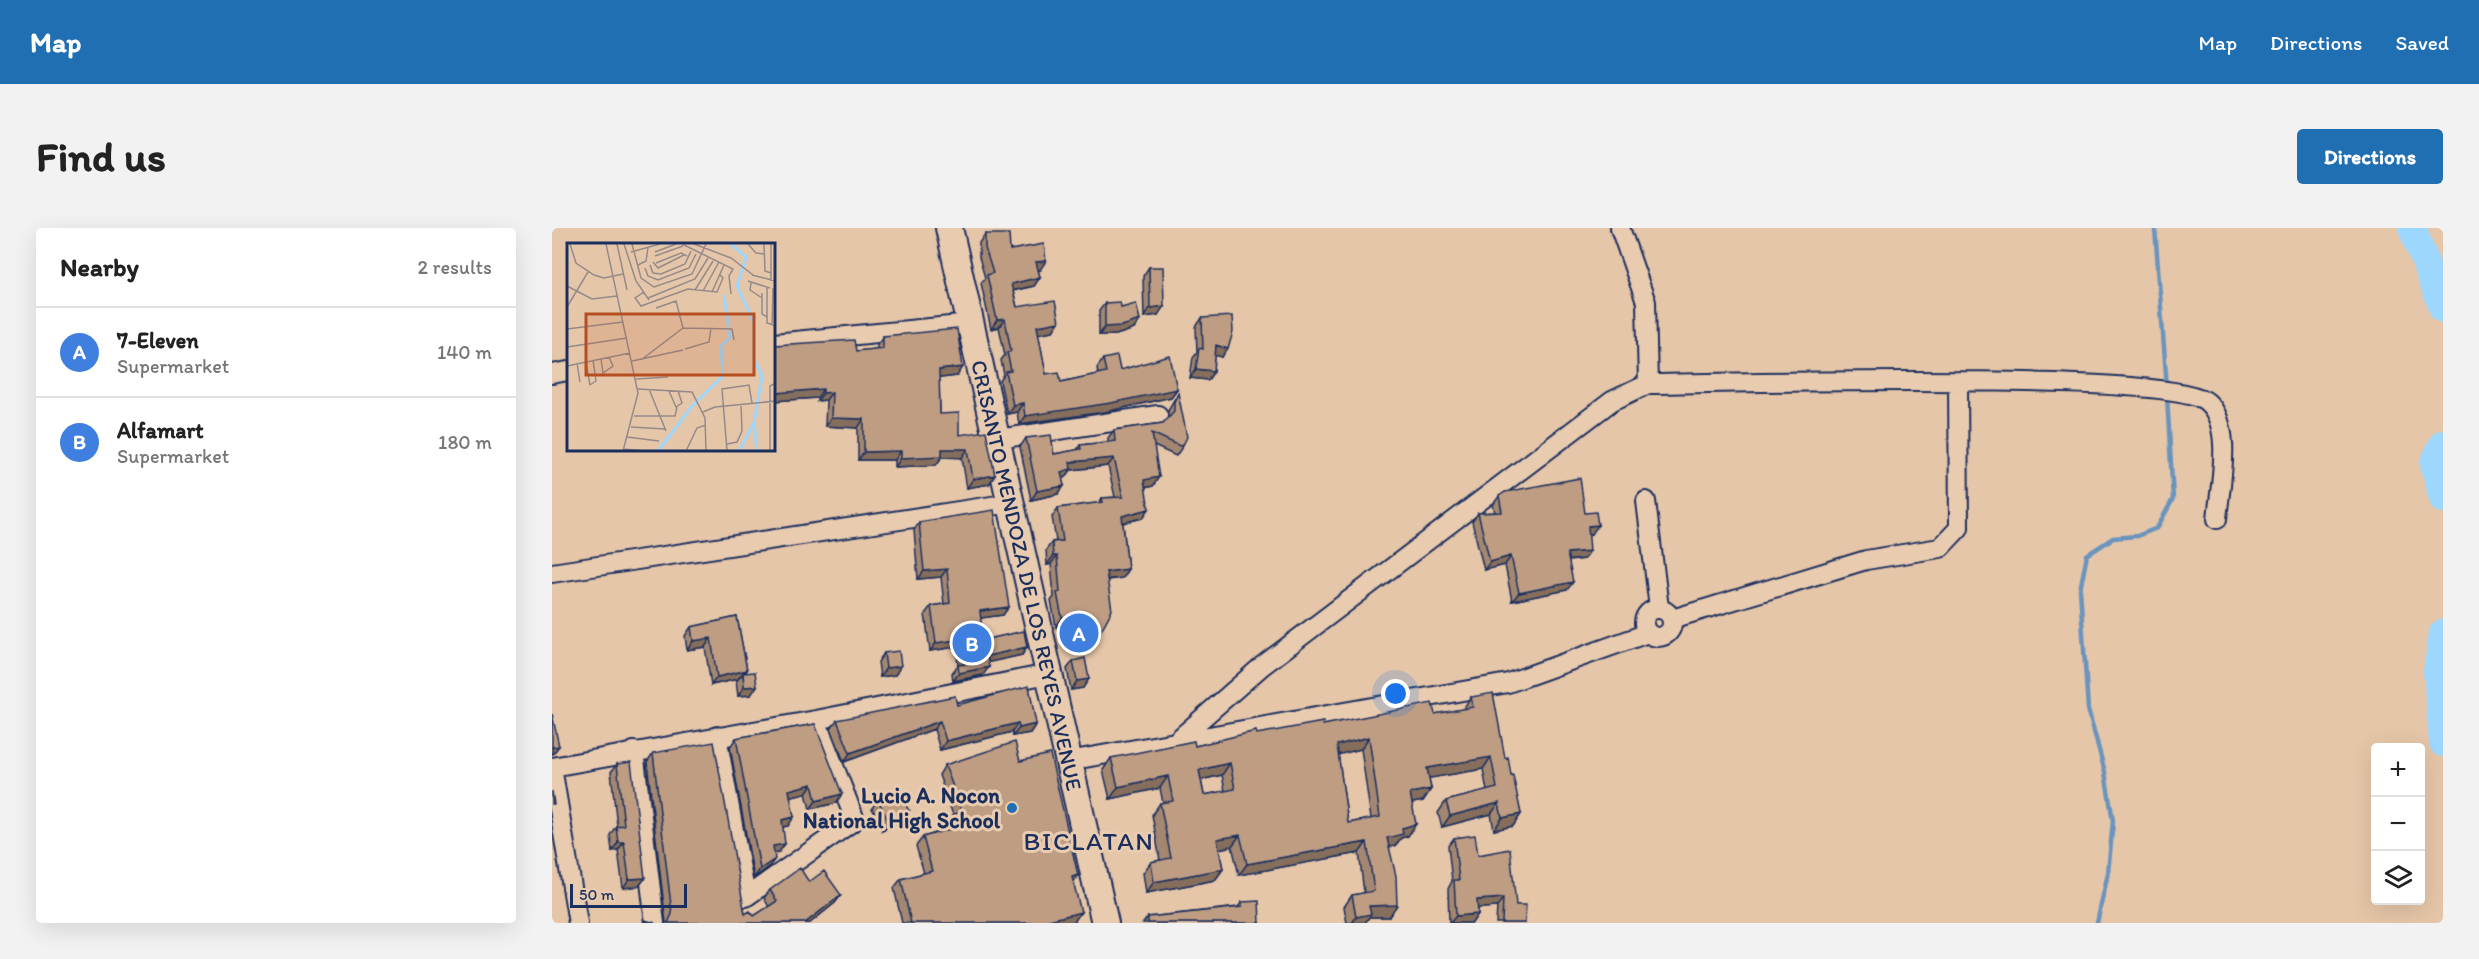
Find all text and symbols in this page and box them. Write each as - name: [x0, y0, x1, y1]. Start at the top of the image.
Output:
- text: Map: [30, 25, 81, 59]
- text: Map: [2199, 30, 2237, 55]
- text: Directions: [2270, 30, 2362, 55]
- text: Saved: [2395, 30, 2449, 55]
- button: Directions: [2297, 129, 2443, 184]
- text: Find us: [36, 131, 166, 182]
- inset map: [567, 243, 776, 452]
- text: Nearby: [60, 251, 139, 283]
- text: 2 results: [418, 255, 492, 279]
- text: 7-Eleven: [117, 327, 199, 354]
- text: A: [73, 340, 86, 364]
- text: 140 m: [437, 340, 492, 364]
- text: Supermarket: [117, 354, 229, 378]
- street label: CRISANTO MENDOZA DE LOS REYES AVENUE: [965, 358, 1089, 792]
- text: Alfamart: [117, 417, 203, 444]
- text: B: [73, 430, 86, 454]
- text: 180 m: [438, 430, 492, 454]
- text: Supermarket: [117, 444, 229, 468]
- pin: A: [1060, 610, 1098, 656]
- pin: B: [952, 620, 992, 666]
- your location: [1381, 679, 1410, 708]
- map controls: [2371, 743, 2425, 905]
- button: +: [2371, 743, 2425, 797]
- place label: Lucio A. Nocon National High School: [803, 782, 1001, 834]
- button: −: [2371, 797, 2425, 851]
- marker: Lucio A. Nocon National High School: [1005, 801, 1019, 815]
- district label: BICLATAN: [1024, 825, 1154, 857]
- button: layers: [2371, 851, 2425, 905]
- scale bar: [570, 881, 687, 908]
- text: 50 m: [579, 885, 614, 904]

